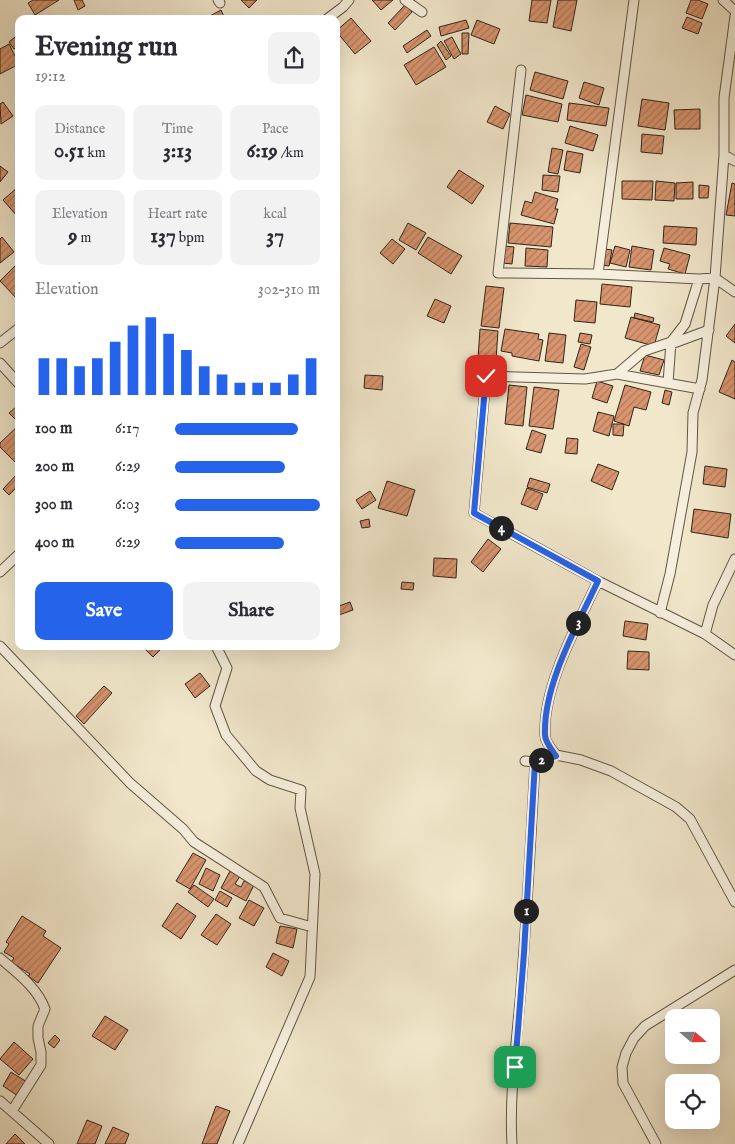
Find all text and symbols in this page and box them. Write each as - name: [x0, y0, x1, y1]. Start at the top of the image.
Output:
- text: Evening run: [35, 30, 178, 65]
- button: share: [268, 32, 320, 84]
- text: 19:12: [35, 67, 66, 87]
- text: Distance: [55, 120, 105, 138]
- text: Time: [162, 120, 193, 138]
- text: Pace: [262, 120, 288, 138]
- text: 0.51: [54, 138, 84, 165]
- text: 3:13: [163, 138, 192, 165]
- text: 6:19: [246, 138, 278, 165]
- text: km: [84, 144, 106, 162]
- text: /km: [278, 144, 304, 162]
- text: Elevation: [52, 205, 108, 223]
- text: Heart rate: [148, 205, 207, 223]
- text: kcal: [263, 205, 287, 223]
- text: 9: [68, 223, 77, 250]
- text: 137: [150, 223, 176, 250]
- text: 37: [266, 223, 284, 250]
- text: m: [77, 229, 91, 247]
- text: bpm: [176, 229, 205, 247]
- text: Elevation: [35, 280, 98, 300]
- text: 302–310 m: [258, 280, 320, 300]
- pin: [465, 355, 507, 397]
- icon: check: [472, 362, 500, 390]
- text: 100 m: [35, 419, 72, 439]
- text: 6:17: [115, 419, 139, 439]
- text: 200 m: [35, 457, 74, 477]
- text: 6:29: [115, 457, 140, 477]
- text: 300 m: [35, 495, 73, 515]
- text: 6:03: [115, 495, 140, 515]
- pin: 4: [488, 516, 514, 540]
- text: 4: [498, 519, 505, 537]
- text: 400 m: [35, 533, 74, 553]
- text: 6:29: [115, 533, 140, 553]
- button: Save: [35, 582, 173, 640]
- button: Share: [183, 582, 320, 640]
- pin: 3: [566, 610, 590, 636]
- text: 3: [576, 614, 581, 632]
- pin: 2: [528, 748, 554, 772]
- text: 2: [538, 751, 545, 769]
- pin: 1: [514, 898, 538, 924]
- text: 1: [524, 902, 529, 920]
- north arrow: [665, 1009, 720, 1064]
- map controls: [665, 1009, 720, 1129]
- pin: [494, 1046, 536, 1088]
- icon: arrive: [501, 1053, 529, 1081]
- button: locate: [665, 1074, 720, 1129]

